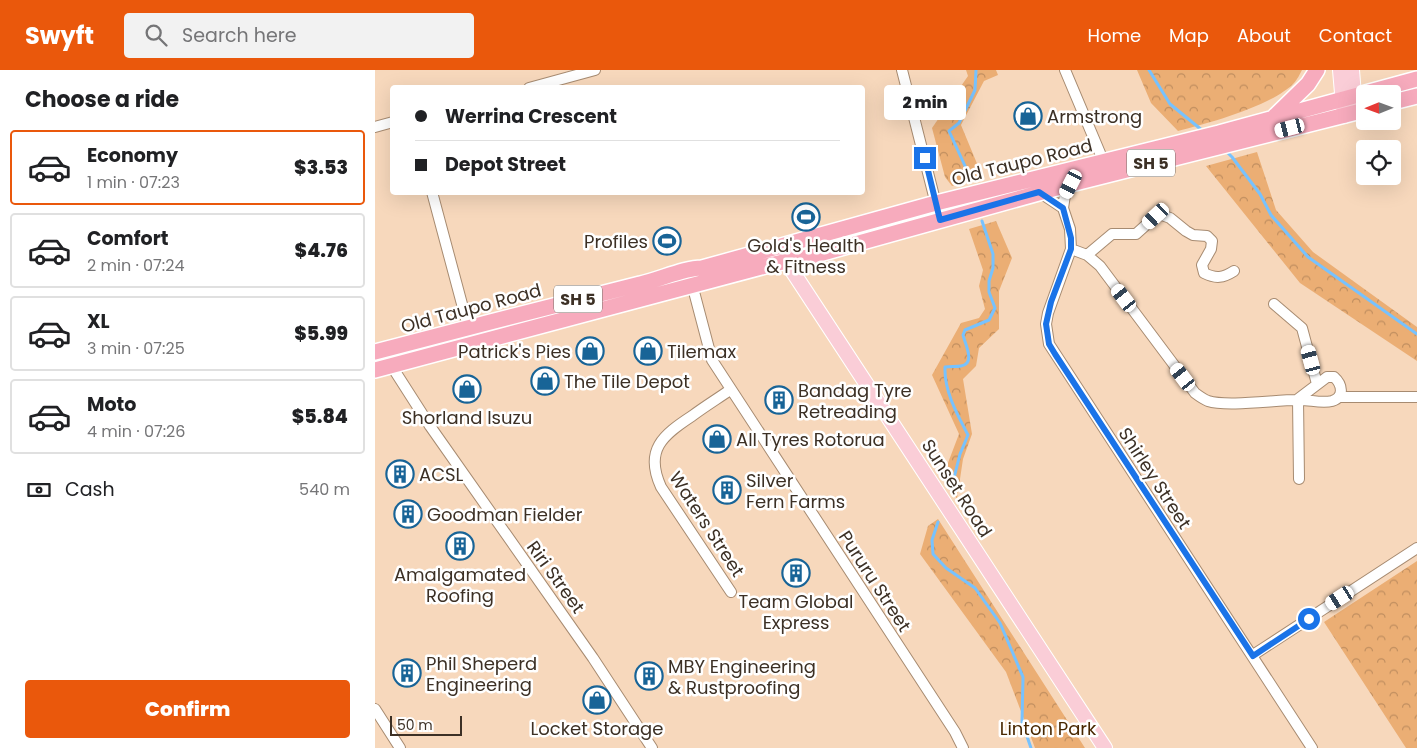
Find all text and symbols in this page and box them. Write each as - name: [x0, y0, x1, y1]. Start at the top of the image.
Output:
- search box: [124, 13, 474, 58]
- text: Swyft: [25, 19, 94, 52]
- icon: search: [142, 21, 170, 49]
- text: Search here: [182, 22, 297, 49]
- text: Home: [1087, 23, 1141, 48]
- text: Map: [1169, 23, 1209, 48]
- text: About: [1237, 23, 1291, 48]
- text: Contact: [1319, 23, 1392, 48]
- text: Choose a ride: [25, 84, 179, 115]
- north arrow: [1356, 85, 1401, 130]
- map controls: [1356, 85, 1401, 185]
- callout: 2 min: [884, 86, 966, 121]
- text: 2 min: [902, 91, 948, 114]
- shop icon: Armstrong: [1013, 101, 1043, 131]
- text: Werrina Crescent: [445, 103, 617, 130]
- place label: Armstrong: [1047, 104, 1142, 129]
- car: [1273, 117, 1306, 139]
- street label: Old Taupo Road: [949, 132, 1095, 192]
- button: locate: [1356, 140, 1401, 185]
- text: Economy: [87, 142, 178, 169]
- icon: car: [27, 145, 72, 190]
- route end: [914, 147, 936, 169]
- road number: SH 5: [1127, 150, 1175, 176]
- text: Depot Street: [445, 151, 566, 178]
- text: $3.53: [294, 154, 348, 181]
- car: [1057, 167, 1084, 201]
- text: 1 min · 07:23: [87, 171, 180, 194]
- car: [1139, 200, 1172, 232]
- sports icon: Gold's Health & Fitness: [791, 202, 821, 232]
- text: Comfort: [87, 225, 169, 252]
- sports icon: Profiles: [652, 226, 682, 256]
- icon: car: [27, 228, 72, 273]
- place label: Profiles: [584, 229, 648, 254]
- place label: Gold's Health & Fitness: [747, 233, 865, 279]
- text: $4.76: [295, 237, 348, 264]
- text: 2 min · 07:24: [87, 254, 185, 277]
- street label: Old Taupo Road: [398, 277, 544, 339]
- car: [1108, 282, 1139, 314]
- road number: SH 5: [554, 285, 602, 312]
- text: XL: [87, 308, 110, 335]
- icon: car: [27, 311, 72, 356]
- text: $5.99: [294, 320, 348, 347]
- shop icon: Patrick's Pies: [575, 336, 605, 366]
- shop icon: Tilemax: [633, 336, 663, 366]
- text: 3 min · 07:25: [87, 337, 185, 360]
- place label: Patrick's Pies: [458, 339, 571, 364]
- place label: Tilemax: [667, 339, 736, 364]
- car: [1299, 344, 1322, 376]
- car: [1167, 361, 1198, 393]
- shop icon: The Tile Depot: [530, 366, 560, 396]
- place label: The Tile Depot: [564, 369, 690, 394]
- shop icon: Shorland Isuzu: [452, 374, 482, 404]
- place label: Bandag Tyre Retreading: [798, 378, 912, 424]
- building icon: Bandag Tyre Retreading: [764, 385, 794, 415]
- text: Moto: [87, 391, 136, 418]
- icon: car: [27, 394, 72, 439]
- text: $5.84: [292, 403, 348, 430]
- place label: Shorland Isuzu: [402, 405, 532, 430]
- text: 4 min · 07:26: [87, 420, 185, 443]
- street label: Shirley Street: [1113, 422, 1197, 534]
- shop icon: All Tyres Rotorua: [702, 424, 732, 454]
- place label: All Tyres Rotorua: [736, 427, 885, 452]
- street label: Sunset Road: [916, 434, 998, 542]
- building icon: ACSL: [385, 459, 415, 489]
- place label: ACSL: [419, 462, 464, 487]
- street label: Waters Street: [664, 466, 750, 582]
- place label: Silver Fern Farms: [746, 468, 845, 514]
- building icon: Silver Fern Farms: [712, 475, 742, 505]
- icon: cash: [25, 476, 53, 504]
- text: Cash: [65, 476, 115, 503]
- text: 540 m: [299, 478, 350, 501]
- building icon: Goodman Fielder: [393, 499, 423, 529]
- place label: Goodman Fielder: [427, 502, 583, 527]
- street label: Pururu Street: [833, 526, 917, 636]
- building icon: Amalgamated Roofing: [445, 531, 475, 561]
- street label: Riri Street: [521, 536, 591, 618]
- building icon: Team Global Express: [781, 558, 811, 588]
- place label: Amalgamated Roofing: [394, 562, 526, 608]
- car: [1323, 584, 1356, 612]
- place label: Team Global Express: [738, 589, 854, 635]
- route start: [1298, 608, 1320, 630]
- place label: Phil Sheperd Engineering: [426, 651, 537, 697]
- place label: MBY Engineering & Rustproofing: [668, 654, 816, 700]
- building icon: Phil Sheperd Engineering: [392, 658, 422, 688]
- building icon: MBY Engineering & Rustproofing: [634, 661, 664, 691]
- button: Confirm: [25, 680, 350, 738]
- shop icon: Locket Storage: [582, 685, 612, 715]
- scale bar: [390, 713, 463, 736]
- text: 50 m: [397, 715, 433, 735]
- place label: Locket Storage: [531, 716, 663, 741]
- park label: Linton Park: [1000, 716, 1097, 741]

